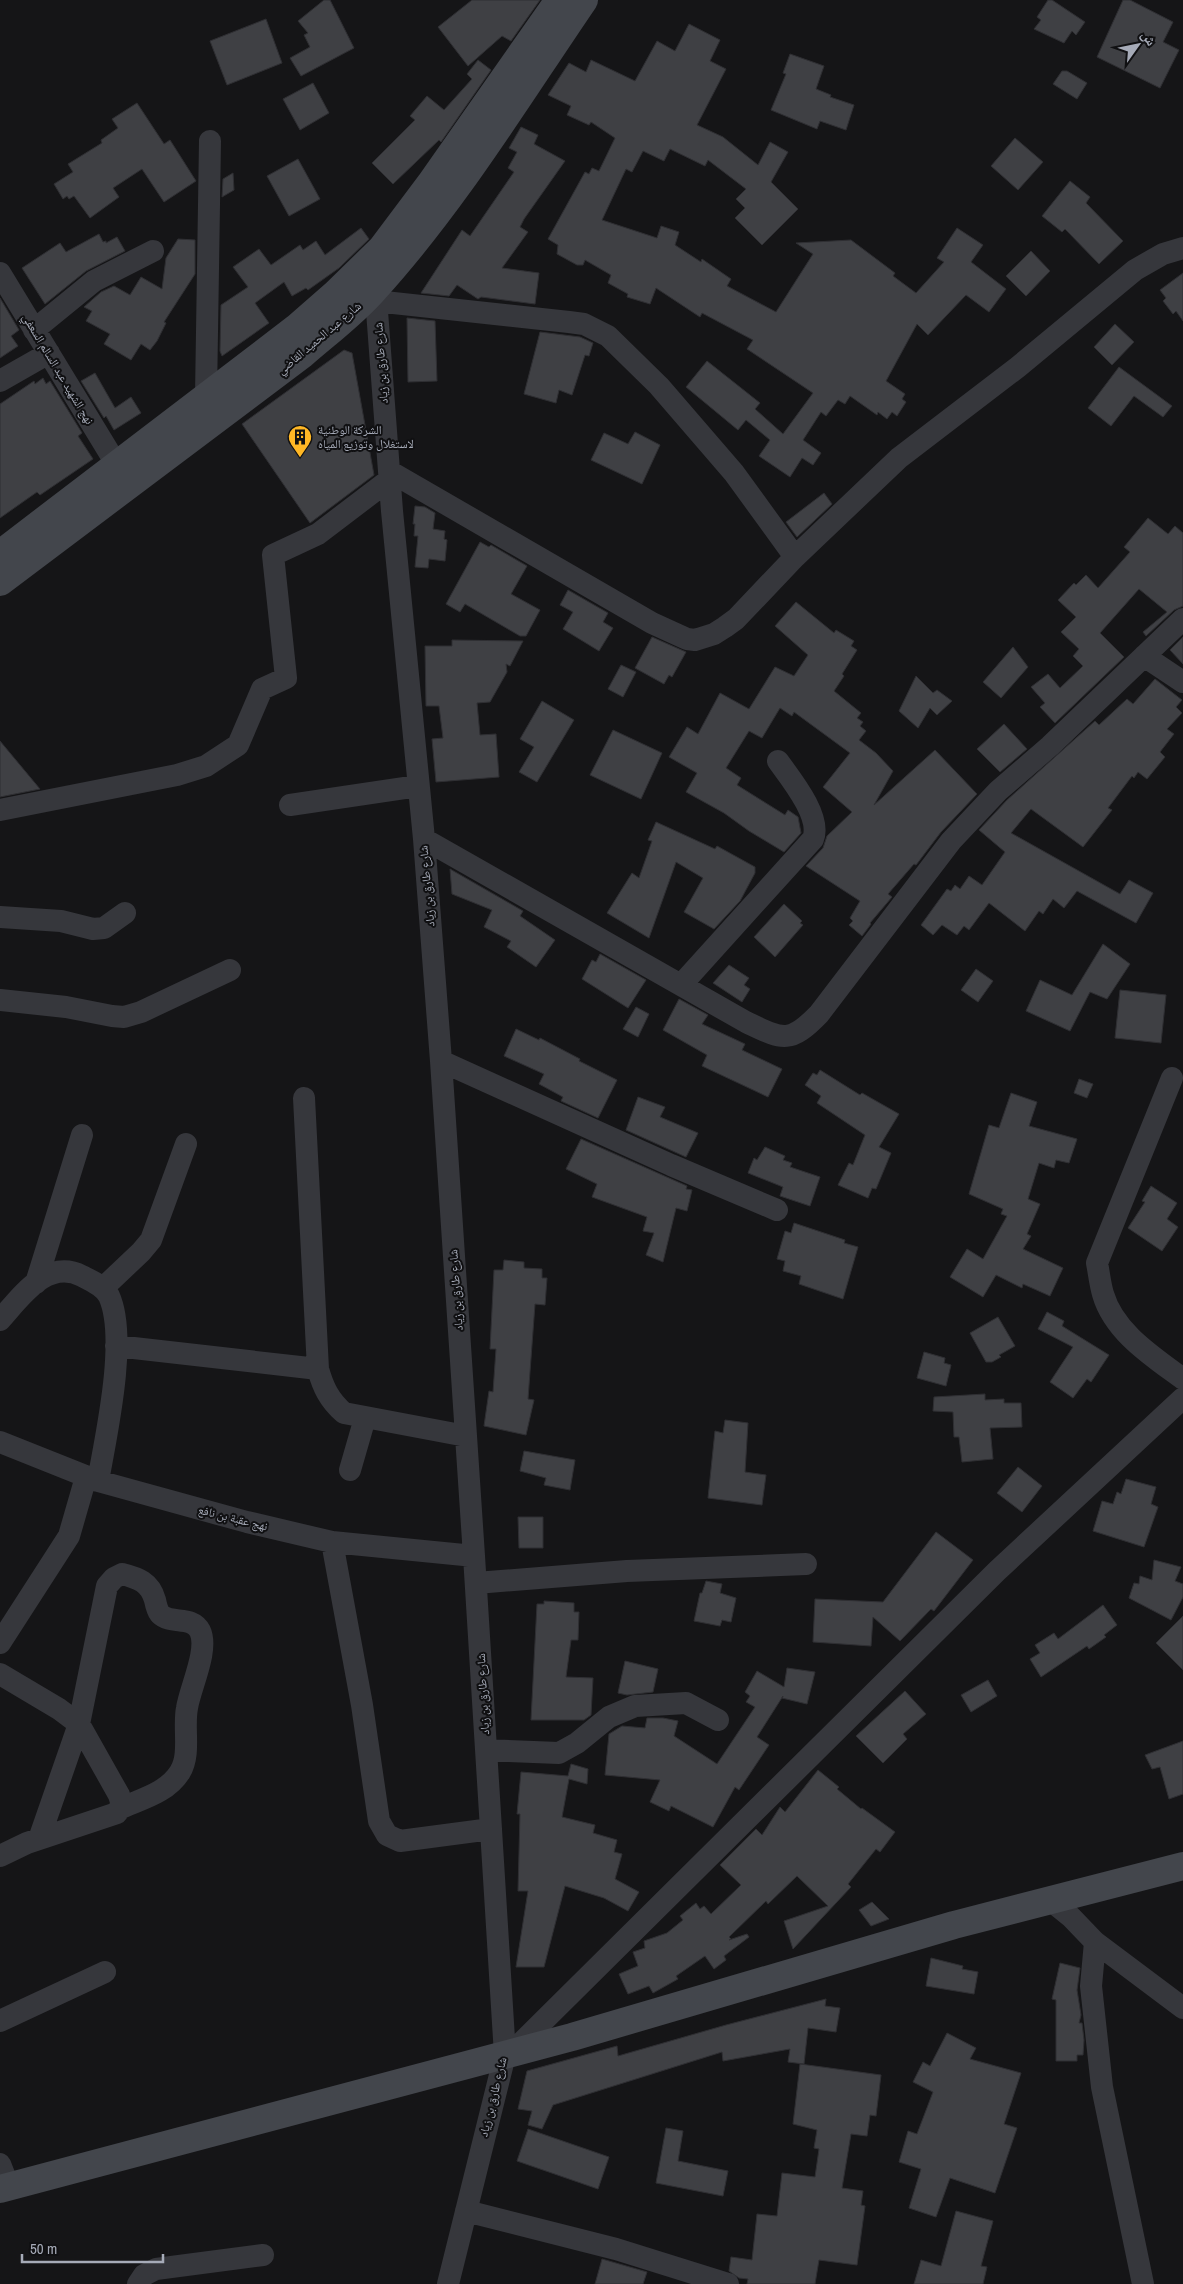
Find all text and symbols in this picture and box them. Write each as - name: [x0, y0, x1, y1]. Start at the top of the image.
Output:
- north arrow: [1113, 20, 1163, 70]
- text: ش: [1137, 27, 1161, 49]
- street label: شارع عبد الحميد القاضي: [273, 298, 366, 380]
- street label: نهج الشهيد عبد السالم السعفي: [17, 311, 97, 428]
- street label: شارع طارق بن زياد: [370, 322, 392, 404]
- place label: الشركة الوطنية لاستغلال وتوزيع المياه: [318, 422, 414, 452]
- building icon: الشركة الوطنية لاستغلال وتوزيع المياه: [287, 424, 313, 458]
- street label: شارع طارق بن زياد: [415, 845, 439, 927]
- street label: شارع طارق بن زياد: [445, 1249, 467, 1331]
- street label: نهج عقبة بن نافع: [197, 1502, 269, 1534]
- street label: شارع طارق بن زياد: [473, 1653, 493, 1735]
- street label: شارع طارق بن زياد: [475, 2055, 511, 2138]
- scale bar: [22, 2232, 164, 2264]
- text: 50 m: [30, 2238, 57, 2259]

